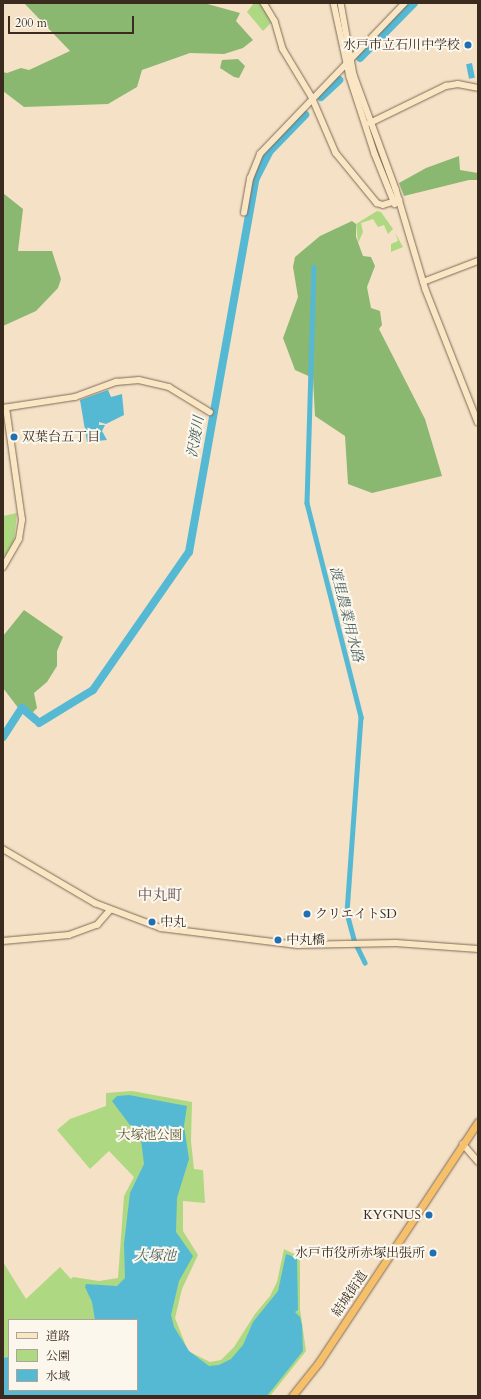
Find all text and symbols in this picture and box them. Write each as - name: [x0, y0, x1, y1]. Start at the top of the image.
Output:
- scale bar: [10, 8, 136, 34]
- text: 200 m: [15, 15, 47, 31]
- place label: 水戸市立石川中学校: [343, 37, 460, 53]
- marker: 水戸市立石川中学校: [463, 40, 473, 50]
- water label: 沢渡川: [184, 415, 208, 459]
- place label: 双葉台五丁目: [22, 429, 100, 445]
- marker: 双葉台五丁目: [9, 432, 19, 442]
- water label: 渡里農業用水路: [326, 564, 366, 664]
- district label: 中丸町: [138, 887, 182, 905]
- place label: クリエイトSD: [315, 906, 397, 922]
- marker: クリエイトSD: [302, 909, 312, 919]
- place label: 中丸: [160, 914, 186, 930]
- marker: 中丸: [147, 917, 157, 927]
- place label: 中丸橋: [286, 932, 325, 948]
- marker: 中丸橋: [273, 935, 283, 945]
- park label: 大塚池公園: [118, 1127, 182, 1143]
- place label: KYGNUS: [363, 1207, 421, 1223]
- marker: KYGNUS: [424, 1210, 434, 1220]
- place label: 水戸市役所赤塚出張所: [295, 1245, 425, 1261]
- water label: 大塚池: [134, 1248, 176, 1264]
- marker: 水戸市役所赤塚出張所: [428, 1248, 438, 1258]
- street label: 結城街道: [329, 1268, 371, 1320]
- legend: [8, 1319, 138, 1391]
- text: 道路: [46, 1328, 70, 1344]
- text: 公園: [46, 1348, 70, 1364]
- text: 水域: [46, 1368, 70, 1384]

